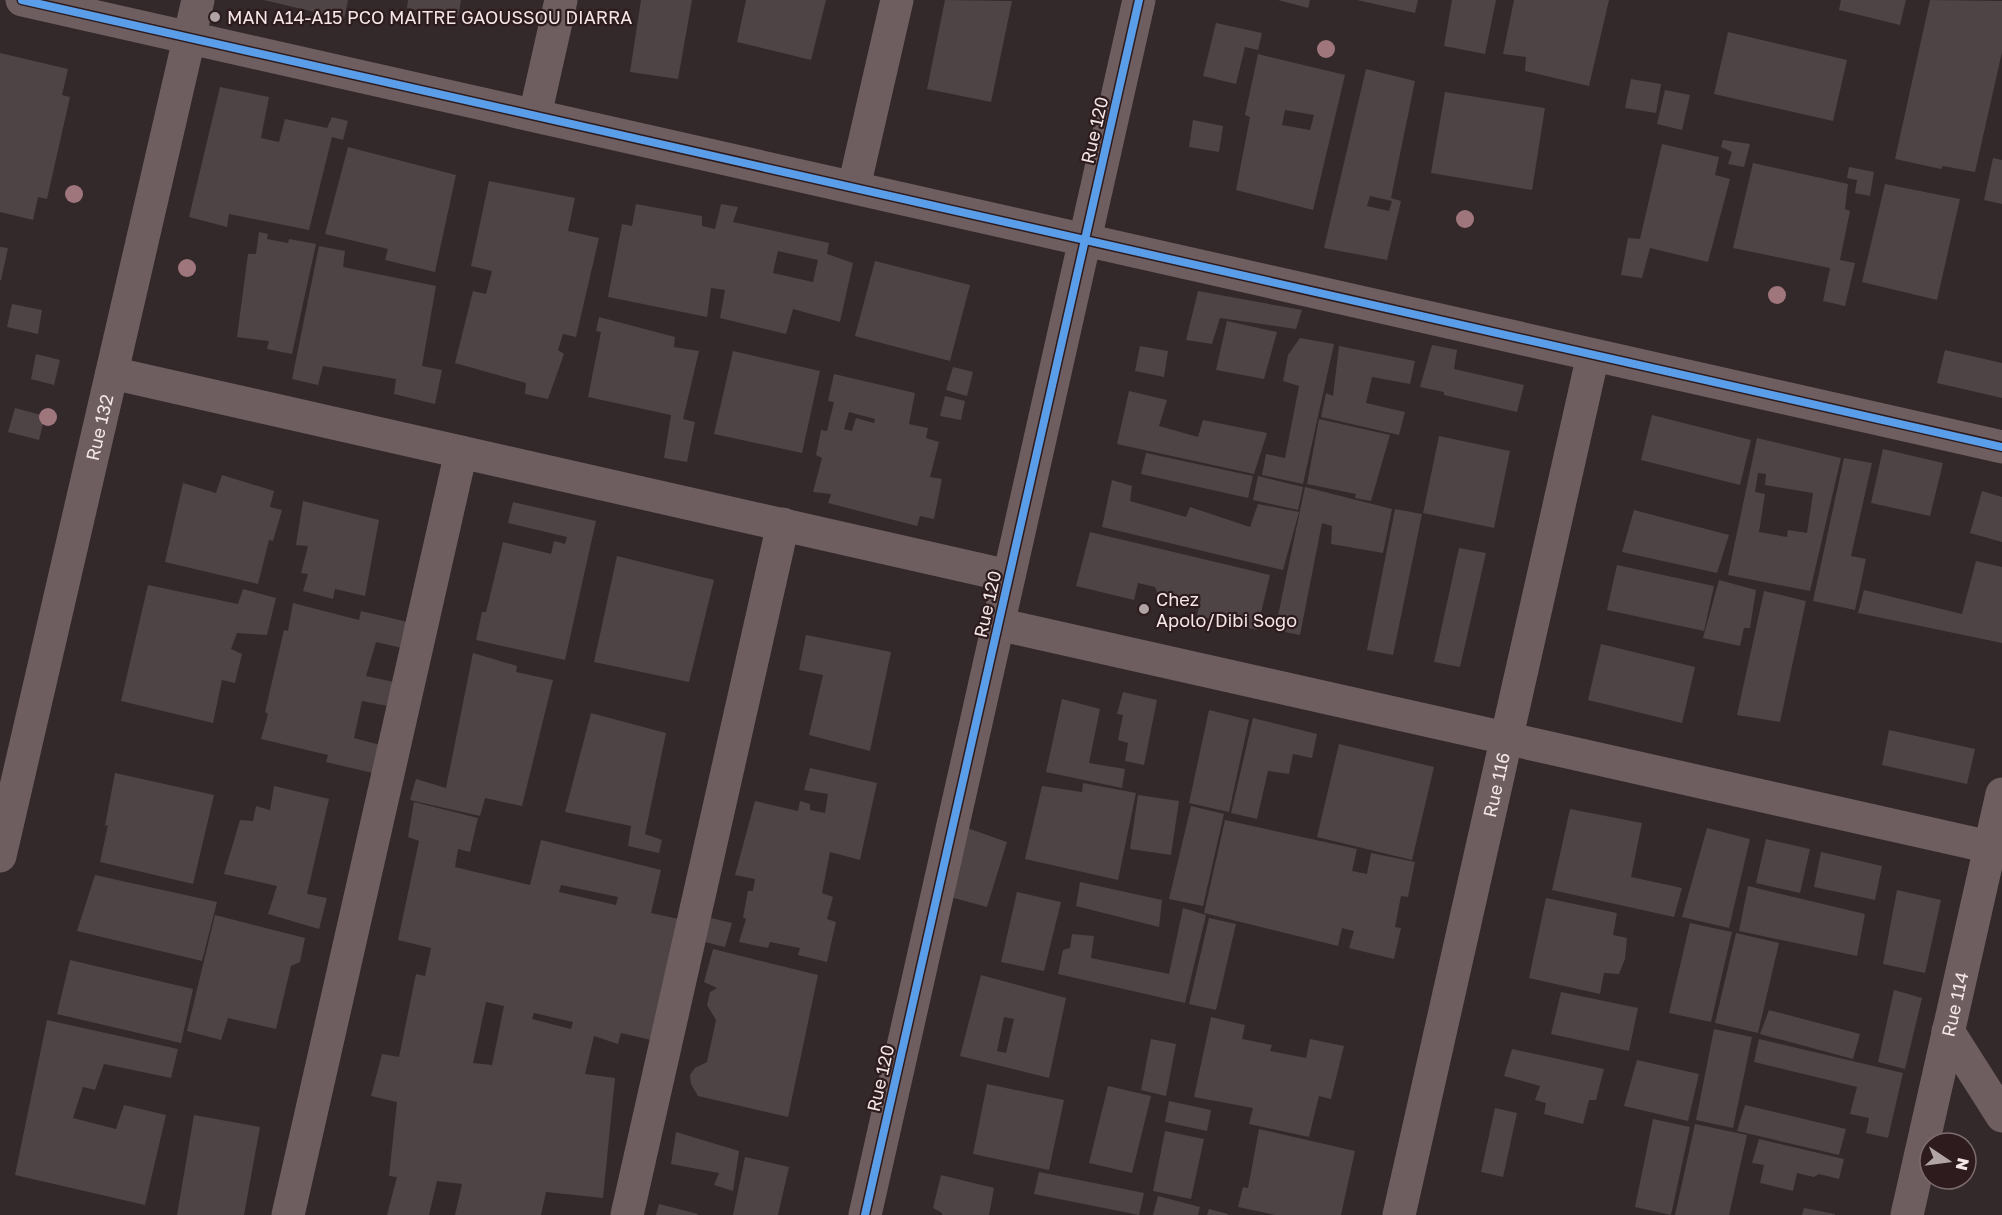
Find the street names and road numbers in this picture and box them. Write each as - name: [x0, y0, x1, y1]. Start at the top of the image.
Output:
- street label: Rue 120: [1076, 94, 1112, 166]
- street label: Rue 132: [81, 392, 117, 463]
- street label: Rue 120: [969, 568, 1005, 640]
- street label: Rue 116: [1478, 750, 1514, 819]
- street label: Rue 114: [1937, 970, 1973, 1039]
- street label: Rue 120: [862, 1042, 898, 1114]

